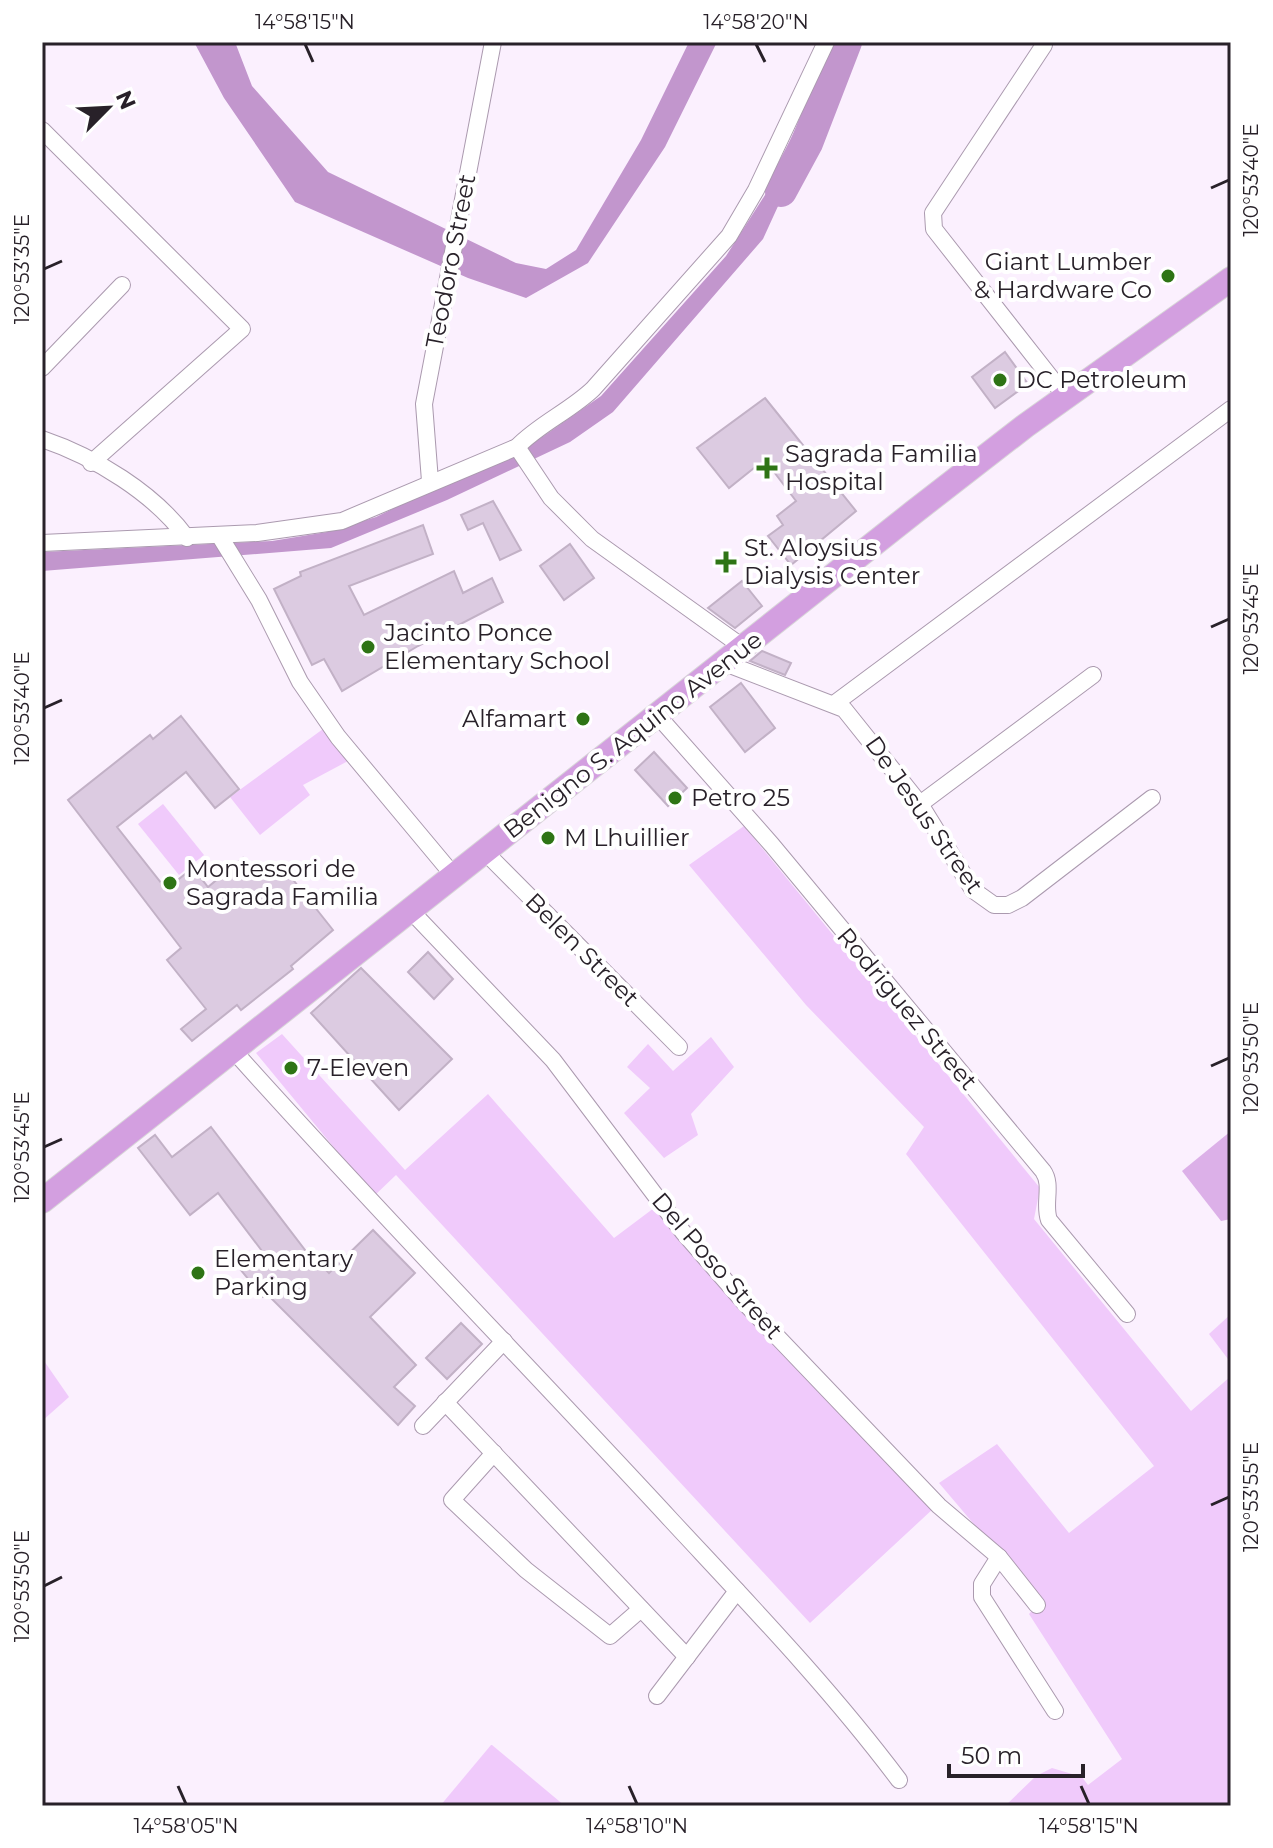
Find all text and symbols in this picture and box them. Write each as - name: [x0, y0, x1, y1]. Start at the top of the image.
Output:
- text: 14°58'15"N: [255, 10, 355, 34]
- text: 14°58'20"N: [703, 10, 809, 34]
- north arrow: [68, 68, 148, 148]
- text: N: [110, 86, 142, 114]
- text: 120°53'40"E: [1239, 123, 1263, 237]
- street label: Teodoro Street: [419, 171, 482, 350]
- text: 120°53'35"E: [10, 214, 34, 324]
- place label: Giant Lumber & Hardware Co: [974, 247, 1152, 304]
- marker: Giant Lumber & Hardware Co: [1159, 267, 1177, 285]
- place label: DC Petroleum: [1016, 365, 1187, 394]
- marker: DC Petroleum: [991, 371, 1009, 389]
- place label: Sagrada Familia Hospital: [785, 439, 978, 496]
- marker: Sagrada Familia Hospital: [756, 457, 778, 479]
- place label: St. Aloysius Dialysis Center: [744, 533, 920, 590]
- marker: St. Aloysius Dialysis Center: [715, 551, 737, 573]
- text: 120°53'45"E: [1239, 563, 1263, 675]
- place label: Jacinto Ponce Elementary School: [383, 618, 610, 675]
- street label: Benigno S. Aquino Avenue: [498, 625, 768, 845]
- marker: Jacinto Ponce Elementary School: [359, 638, 377, 656]
- text: 120°53'40"E: [10, 651, 34, 765]
- place label: Alfamart: [462, 704, 567, 733]
- marker: Alfamart: [574, 710, 592, 728]
- street label: De Jesus Street: [859, 730, 990, 899]
- place label: Petro 25: [691, 783, 790, 812]
- marker: Petro 25: [666, 789, 684, 807]
- place label: M Lhuillier: [564, 823, 690, 852]
- marker: M Lhuillier: [539, 829, 557, 847]
- place label: Montessori de Sagrada Familia: [186, 854, 379, 911]
- marker: Montessori de Sagrada Familia: [161, 874, 179, 892]
- street label: Belen Street: [520, 887, 645, 1013]
- street label: Rodriguez Street: [831, 922, 984, 1096]
- text: 120°53'50"E: [1239, 1002, 1263, 1114]
- place label: 7-Eleven: [307, 1053, 409, 1082]
- marker: 7-Eleven: [282, 1059, 300, 1077]
- text: 120°53'45"E: [10, 1091, 34, 1203]
- street label: Del Poso Street: [646, 1186, 789, 1345]
- place label: Elementary Parking: [214, 1244, 353, 1301]
- marker: Elementary Parking: [189, 1264, 207, 1282]
- text: 120°53'55"E: [1239, 1442, 1263, 1552]
- text: 120°53'50"E: [10, 1530, 34, 1642]
- scale bar: [949, 1728, 1083, 1778]
- text: 50 m: [961, 1741, 1022, 1770]
- text: 14°58'05"N: [134, 1814, 238, 1838]
- text: 14°58'10"N: [586, 1814, 688, 1838]
- text: 14°58'15"N: [1039, 1814, 1139, 1838]

